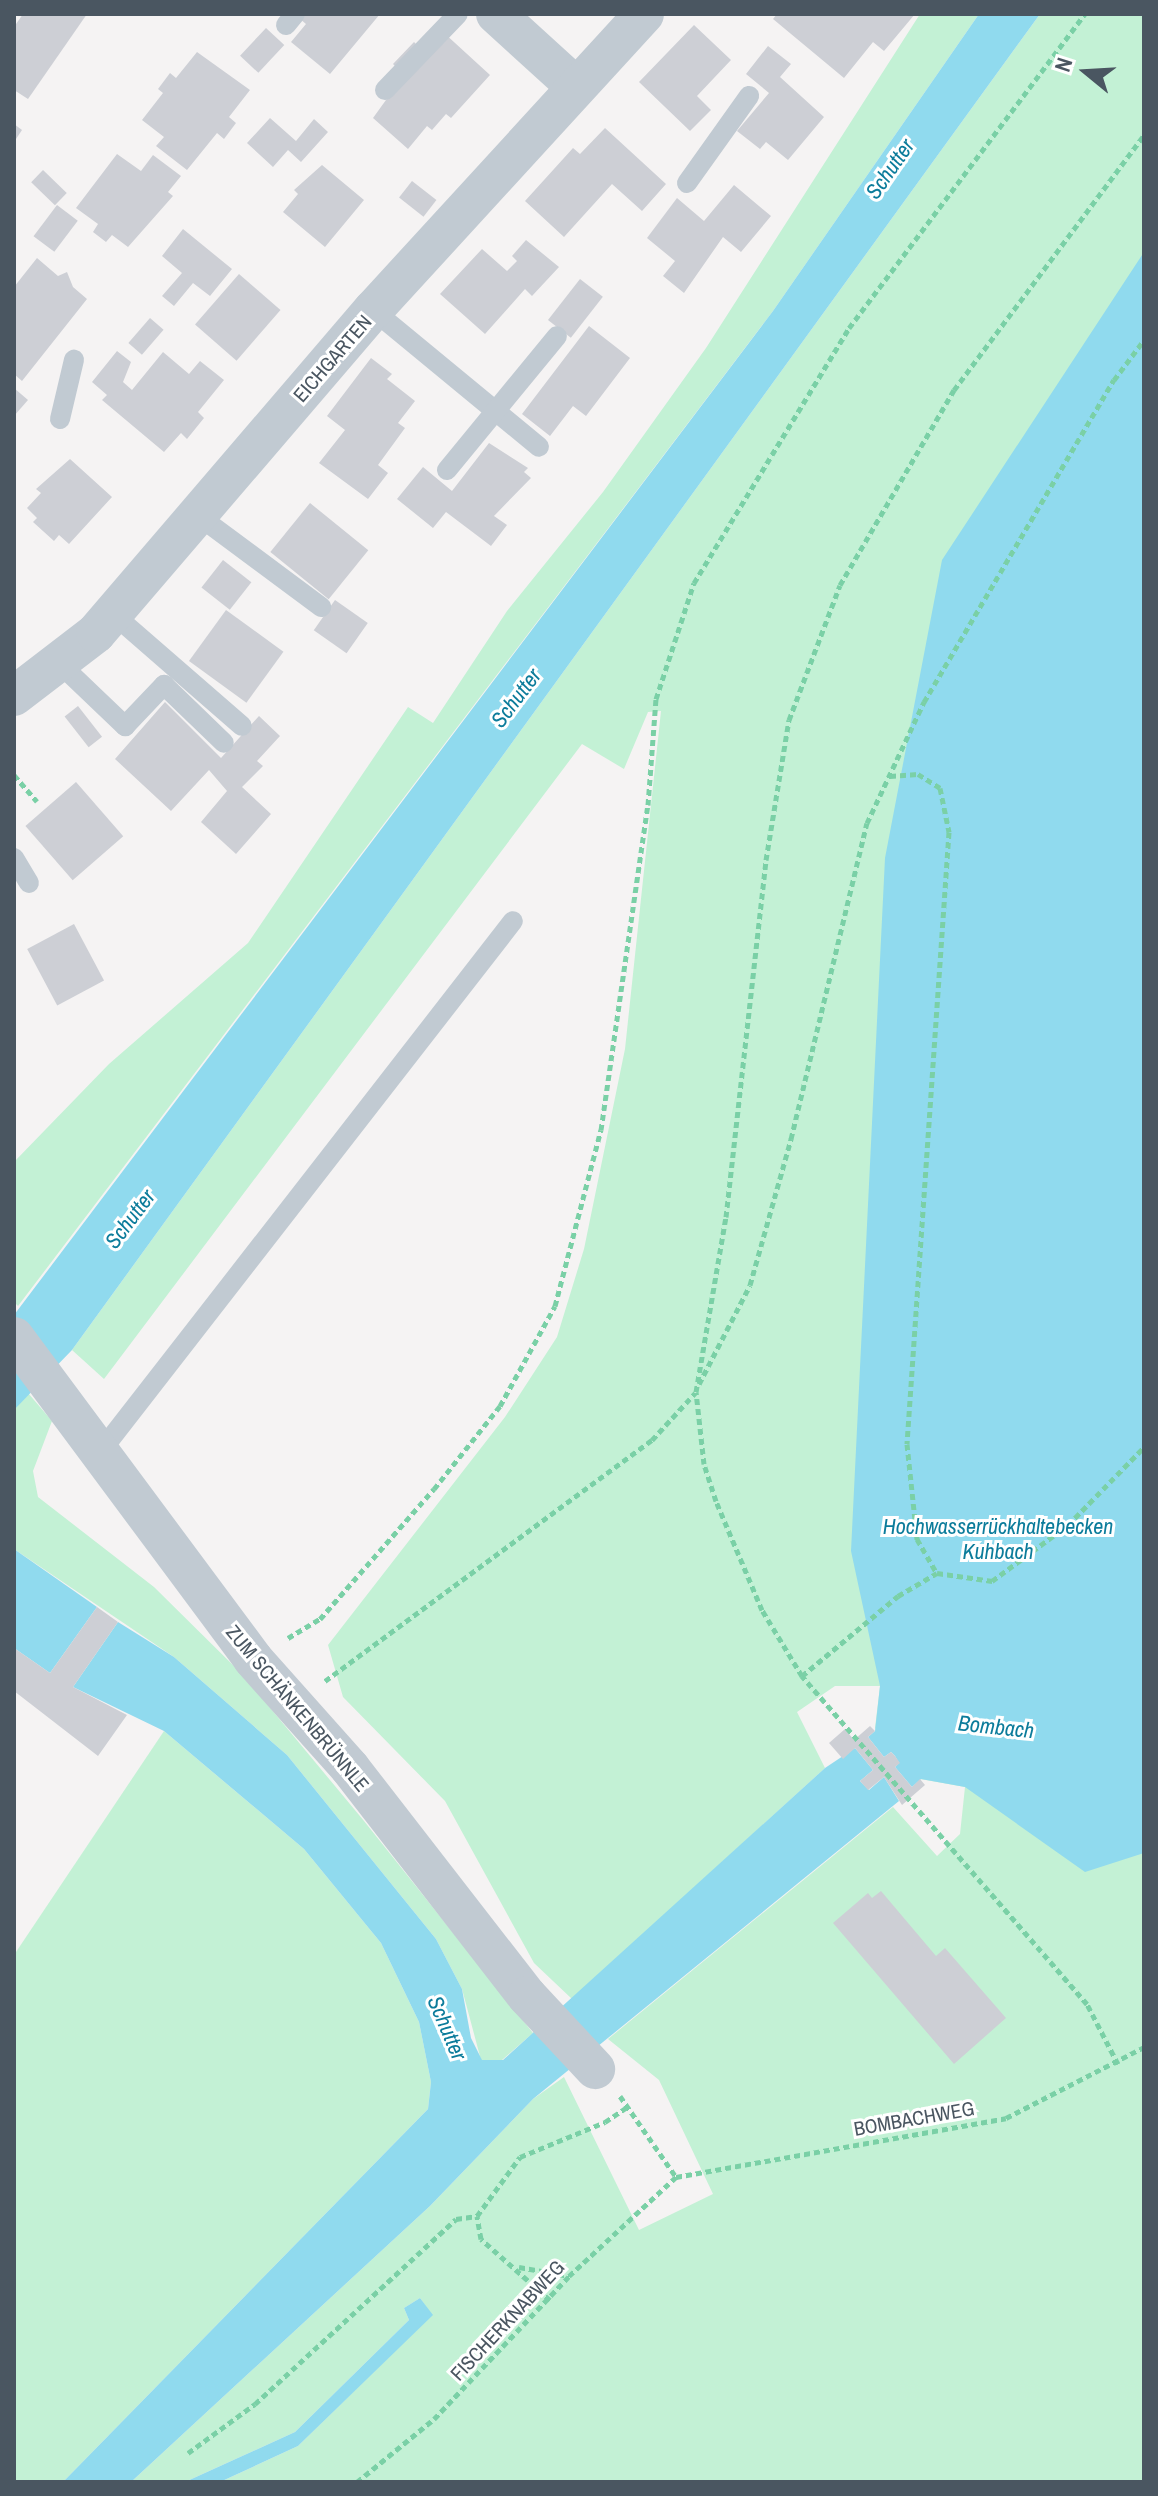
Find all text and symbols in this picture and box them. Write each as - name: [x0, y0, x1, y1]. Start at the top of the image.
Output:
- north arrow: [1046, 32, 1126, 112]
- text: N: [1047, 54, 1079, 75]
- water label: Schutter: [860, 134, 920, 204]
- street label: EICHGARTEN: [288, 310, 376, 406]
- water label: Schutter: [485, 663, 547, 733]
- water label: Schutter: [99, 1184, 161, 1254]
- water label: Hochwasserrückhaltebecken Kuhbach: [883, 1513, 1113, 1564]
- street label: ZUM SCHÄNKENBRÜNNLE: [221, 1620, 375, 1796]
- water label: Bombach: [957, 1710, 1035, 1744]
- water label: Schutter: [422, 1992, 472, 2064]
- street label: BOMBACHWEG: [852, 2096, 976, 2140]
- street label: FISCHERKNABWEG: [445, 2255, 569, 2385]

